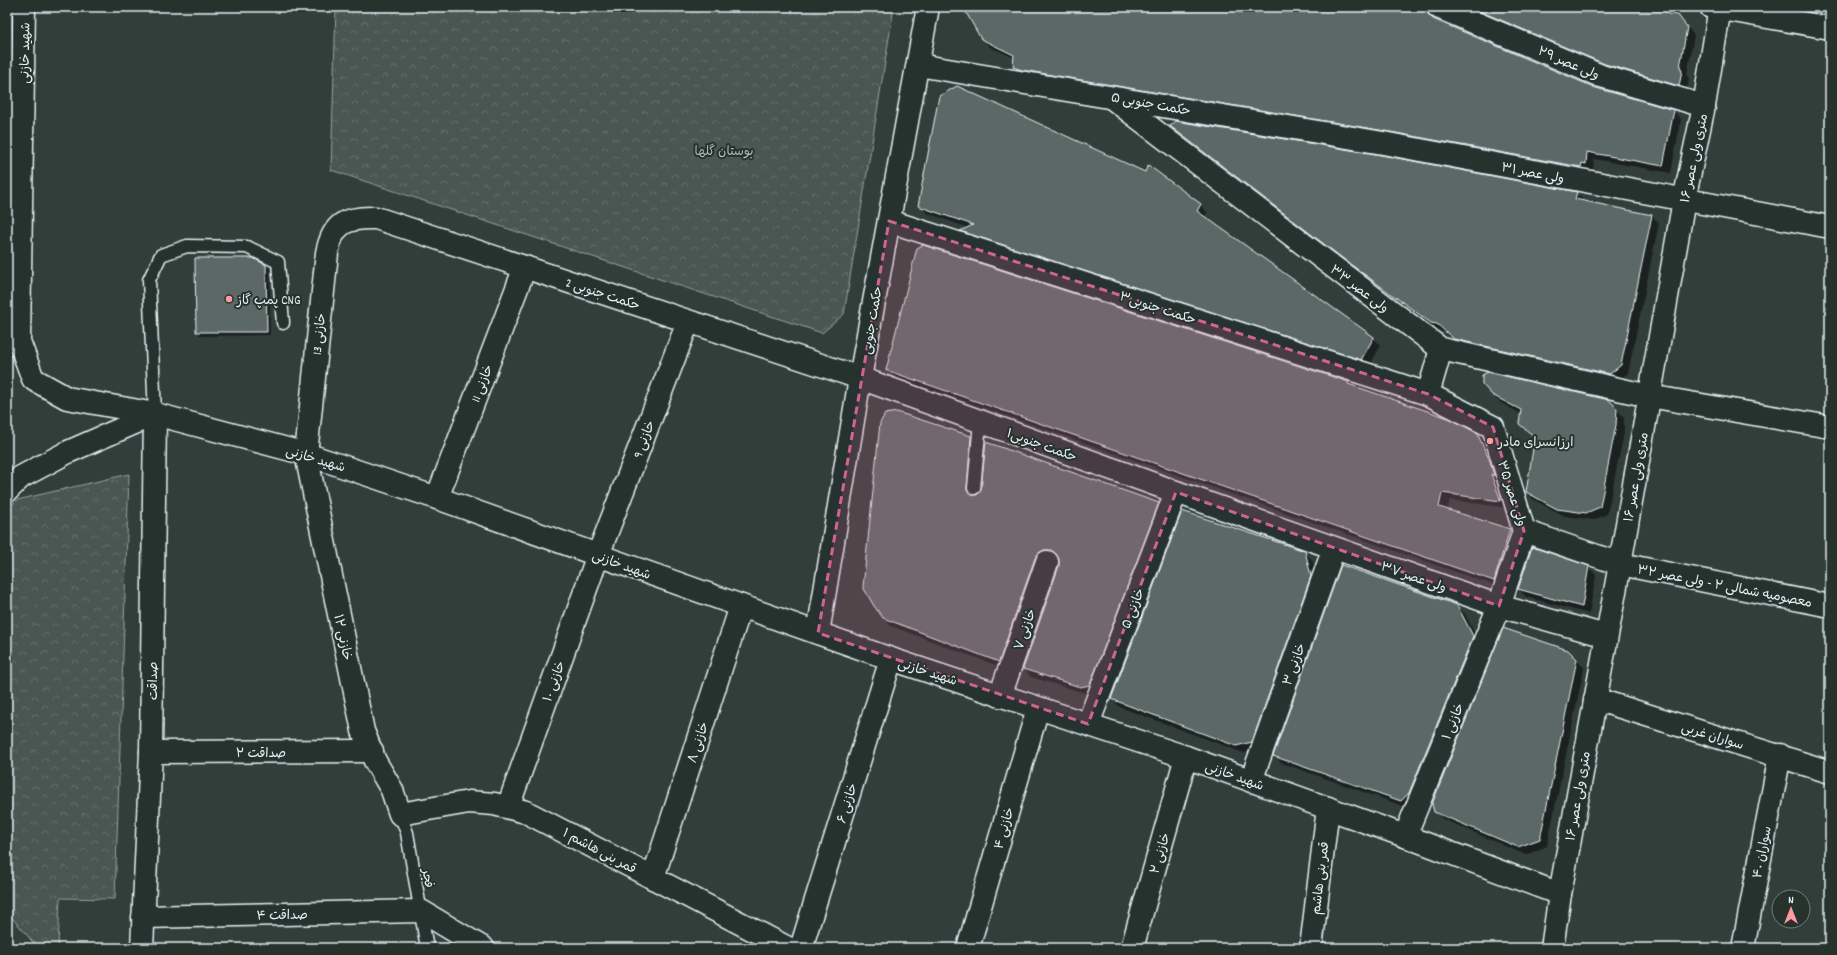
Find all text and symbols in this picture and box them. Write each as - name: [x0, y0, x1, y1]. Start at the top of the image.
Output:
- street label: شهید خازنی: [16, 22, 37, 84]
- street label: ولی عصر ۲۹: [1534, 43, 1602, 86]
- street label: حکمت جنوبی ۵: [1109, 89, 1192, 122]
- street label: ۱۶ متری ولی عصر: [1677, 112, 1714, 205]
- park label: بوستان گلها: [694, 143, 754, 162]
- street label: ولی عصر ۳۱: [1499, 159, 1566, 190]
- street label: ولی عصر ۳۳: [1325, 261, 1392, 319]
- street label: حکمت جنوبی 2: [562, 274, 642, 316]
- street label: حکمت جنوبی: [858, 285, 889, 356]
- street label: حکمت جنوبی۳: [1117, 288, 1198, 331]
- place label: پمپ گاز CNG: [236, 292, 301, 311]
- marker: پمپ گاز CNG: [224, 294, 234, 304]
- street label: خازنی 13: [309, 312, 332, 356]
- street label: خازنی 11: [467, 362, 499, 405]
- street label: خازنی 9: [629, 418, 661, 462]
- street label: حکمت جنوبی۱: [1003, 425, 1079, 468]
- street label: ۱۶ متری ولی عصر: [1620, 431, 1655, 524]
- place label: ارزانسرای مادر: [1497, 434, 1573, 453]
- marker: ارزانسرای مادر: [1485, 436, 1495, 446]
- street label: شهید خازنی: [283, 442, 347, 478]
- street label: ولی عصر ۳۵: [1491, 458, 1530, 529]
- street label: شهید خازنی: [589, 547, 653, 586]
- street label: ولی عصر ۳۷: [1378, 558, 1449, 598]
- street label: معصومیه شمالی ۲ - ولی عصر ۳۲: [1635, 561, 1814, 614]
- street label: خازنی ۵: [1118, 586, 1151, 632]
- street label: خازنی ۷: [1010, 607, 1042, 653]
- street label: خازنی ۱۲: [327, 613, 356, 662]
- street label: خازنی ۳: [1279, 641, 1312, 689]
- street label: شهید خازنی: [895, 655, 959, 692]
- street label: خازنی ۱۰: [539, 659, 572, 705]
- street label: صداقت: [145, 662, 164, 700]
- street label: خازنی ۱: [1438, 701, 1470, 743]
- street label: سواران غربی: [1679, 719, 1746, 756]
- street label: خازنی ۸: [684, 720, 715, 766]
- street label: صداقت ۲: [236, 745, 286, 764]
- street label: ۱۶ متری ولی عصر: [1562, 750, 1597, 843]
- street label: شهید خازنی: [1202, 758, 1266, 797]
- street label: خازنی ۶: [833, 781, 864, 826]
- street label: خازنی ۴: [990, 805, 1020, 852]
- street label: قمر بنی هاشم ۱: [559, 825, 639, 880]
- street label: سواران ۴۰: [1749, 825, 1778, 880]
- street label: خازنی ۲: [1146, 831, 1176, 876]
- street label: قمر بنی هاشم: [1308, 841, 1335, 916]
- street label: فجر: [415, 866, 438, 890]
- north arrow: [1771, 889, 1811, 929]
- text: N: [1788, 893, 1794, 909]
- street label: صداقت ۴: [256, 907, 308, 926]

